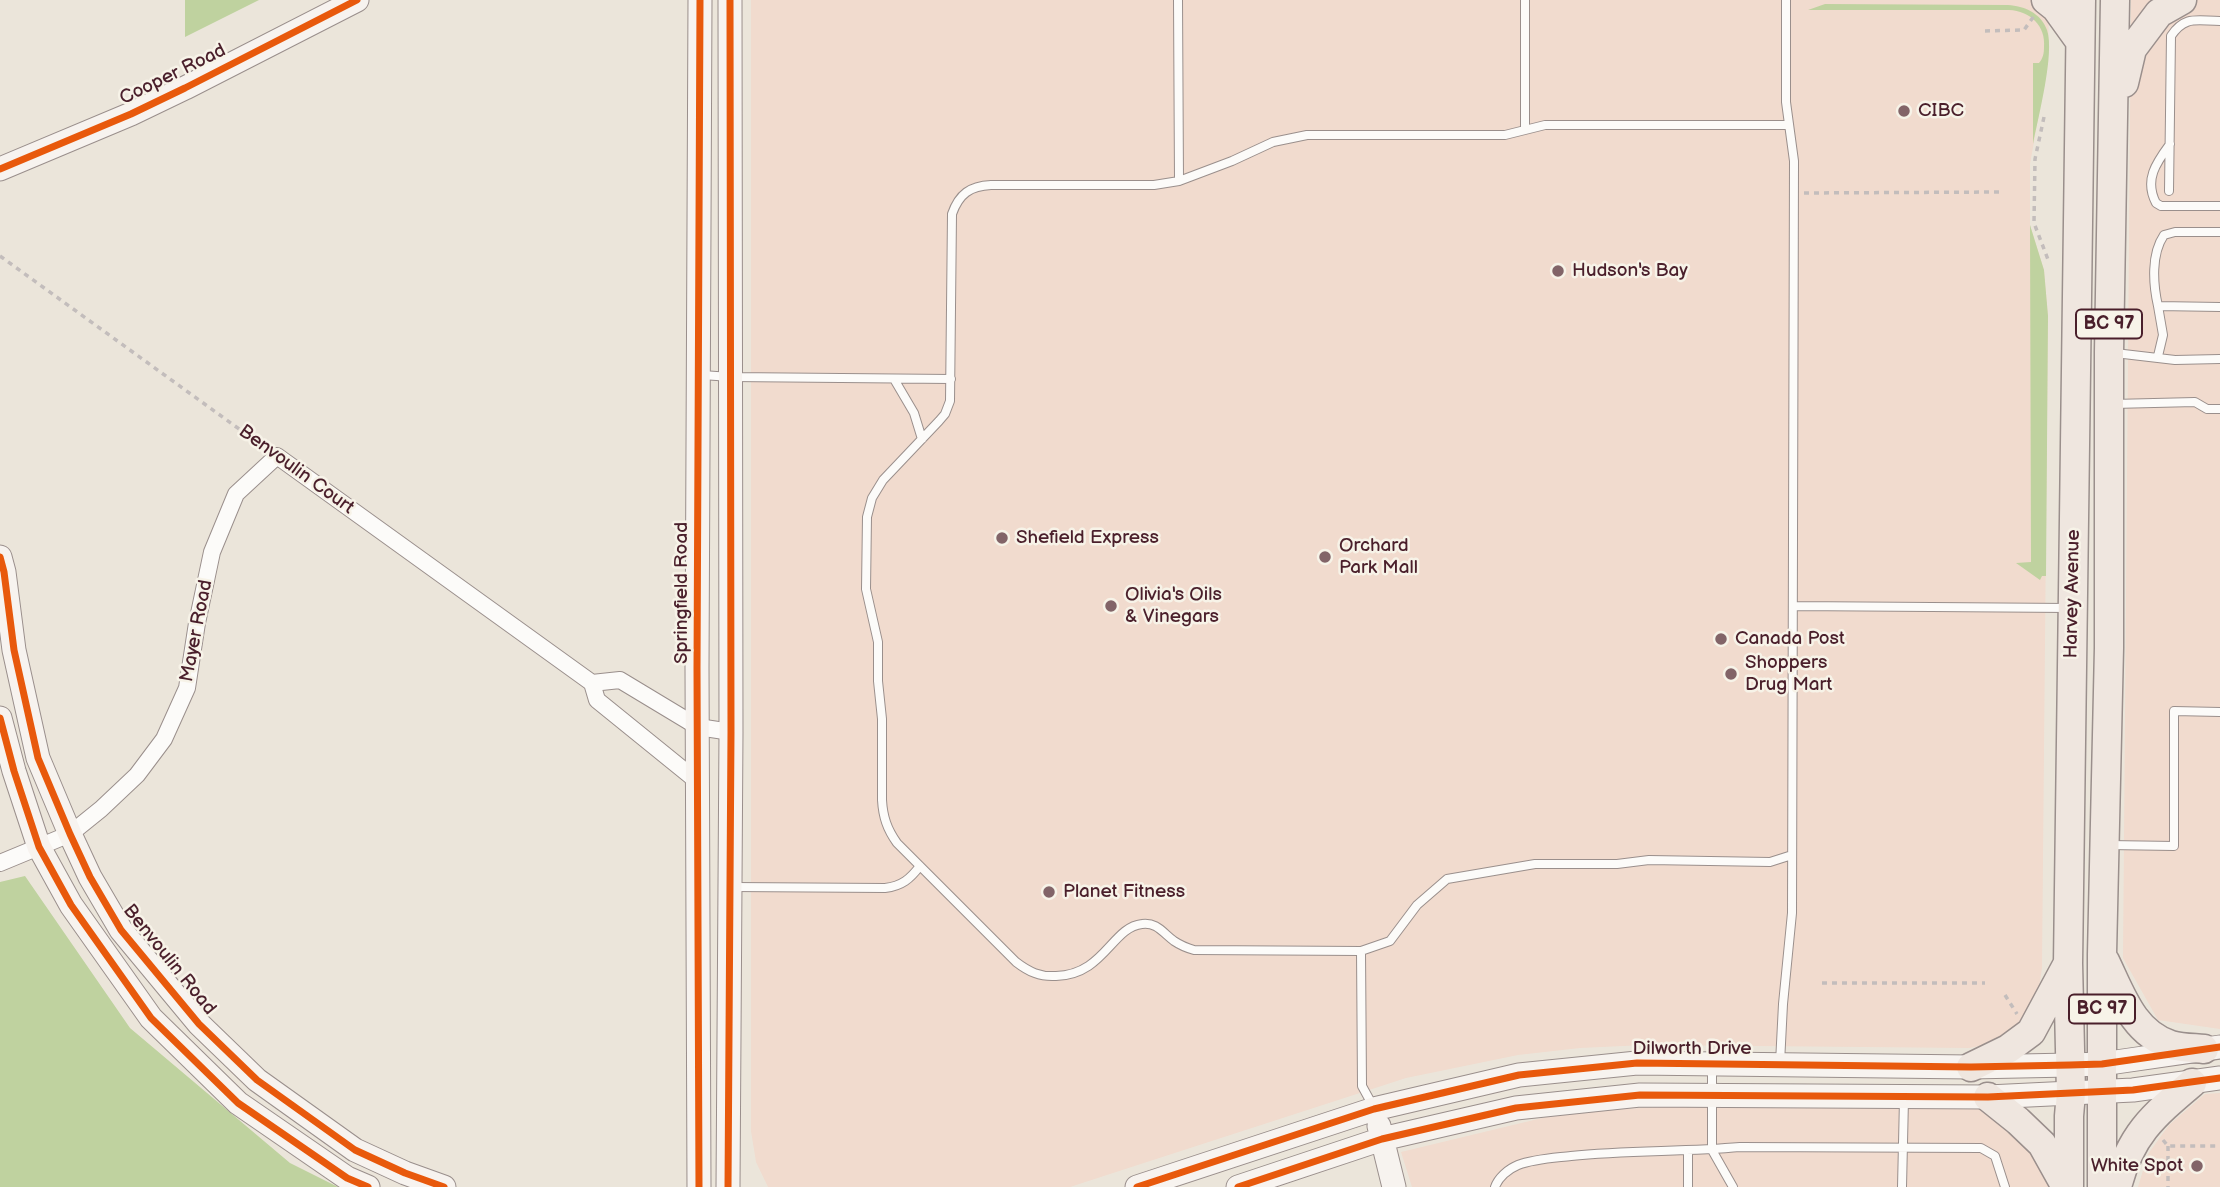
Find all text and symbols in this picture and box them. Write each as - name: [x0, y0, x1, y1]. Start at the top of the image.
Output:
- street label: Cooper Road: [116, 39, 230, 111]
- place label: CIBC: [1918, 100, 1964, 122]
- marker: CIBC: [1896, 103, 1912, 119]
- place label: Hudson's Bay: [1572, 260, 1688, 282]
- marker: Hudson's Bay: [1550, 263, 1566, 279]
- road number: BC 97: [2076, 310, 2142, 338]
- street label: Benvoulin Court: [234, 420, 358, 520]
- street label: Springfield Road: [671, 522, 693, 664]
- place label: Shefield Express: [1016, 527, 1159, 549]
- street label: Harvey Avenue: [2060, 529, 2086, 659]
- marker: Shefield Express: [994, 530, 1010, 546]
- place label: Orchard Park Mall: [1339, 535, 1418, 579]
- marker: Orchard Park Mall: [1317, 549, 1333, 565]
- street label: Mayer Road: [176, 578, 218, 684]
- place label: Olivia's Oils & Vinegars: [1125, 584, 1222, 628]
- marker: Olivia's Oils & Vinegars: [1103, 598, 1119, 614]
- place label: Canada Post: [1735, 628, 1845, 650]
- marker: Canada Post: [1713, 631, 1729, 647]
- place label: Shoppers Drug Mart: [1745, 652, 1832, 696]
- marker: Shoppers Drug Mart: [1723, 666, 1739, 682]
- place label: Planet Fitness: [1063, 881, 1185, 903]
- marker: Planet Fitness: [1041, 884, 1057, 900]
- street label: Benvoulin Road: [117, 900, 221, 1020]
- road number: BC 97: [2069, 994, 2135, 1024]
- street label: Dilworth Drive: [1632, 1038, 1752, 1060]
- place label: White Spot: [2091, 1155, 2183, 1177]
- marker: White Spot: [2189, 1158, 2205, 1174]

